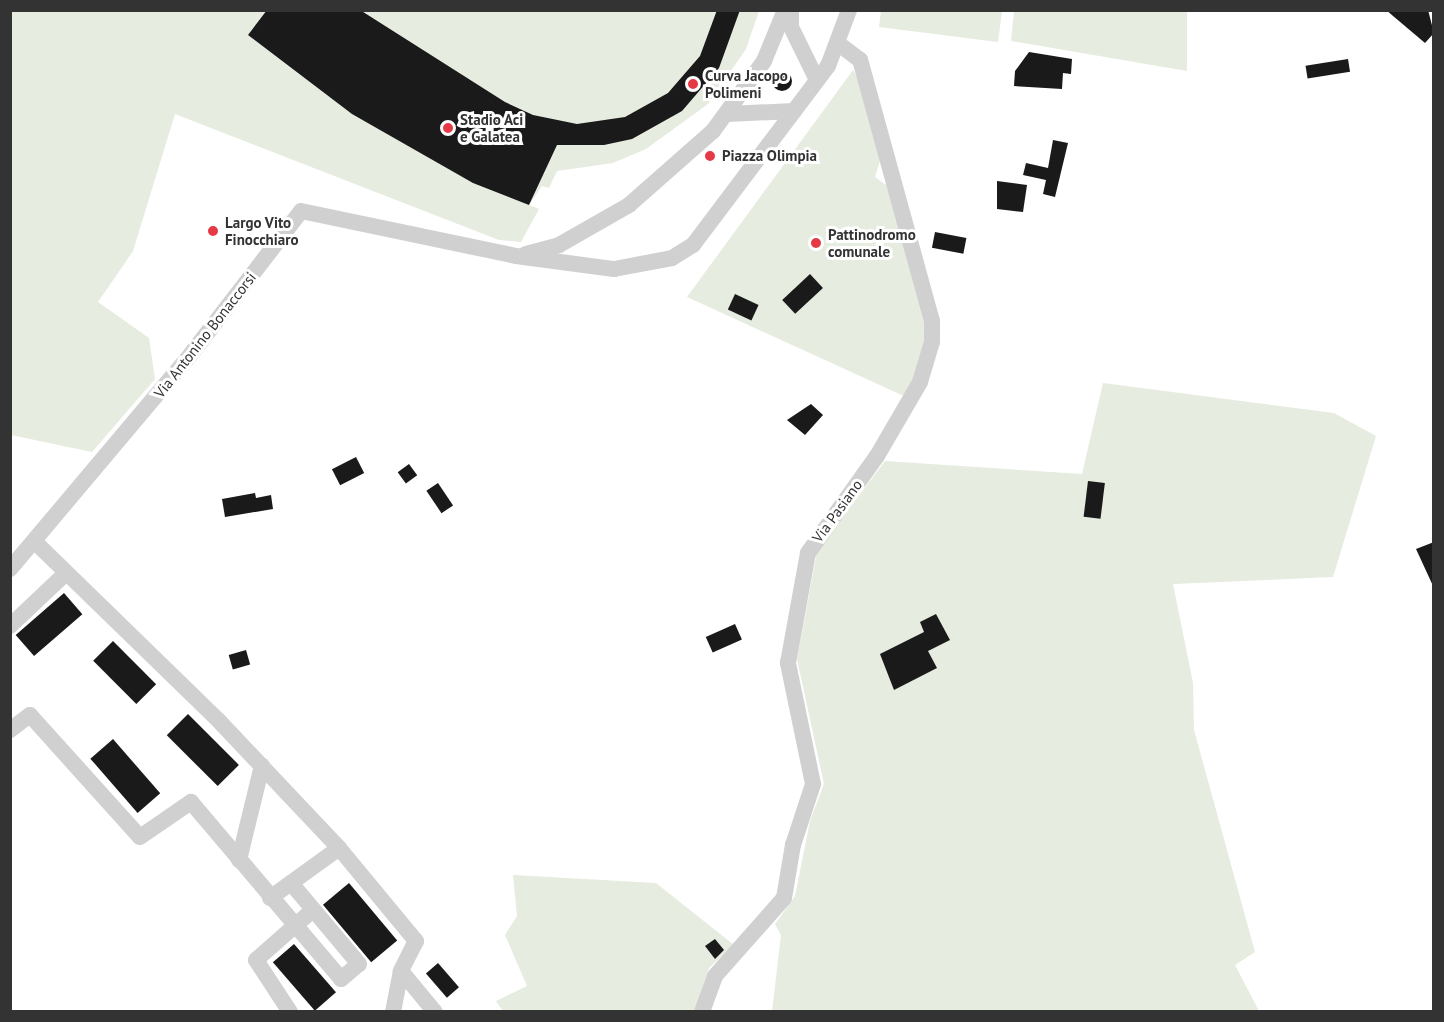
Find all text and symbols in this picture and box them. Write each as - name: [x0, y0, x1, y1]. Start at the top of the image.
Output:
- place label: Curva Jacopo Polimeni: [705, 66, 788, 101]
- marker: Curva Jacopo Polimeni: [686, 77, 700, 91]
- place label: Stadio Aci e Galatea: [460, 110, 524, 145]
- marker: Stadio Aci e Galatea: [441, 121, 455, 135]
- place label: Piazza Olimpia: [722, 147, 817, 165]
- marker: Piazza Olimpia: [703, 149, 717, 163]
- place label: Largo Vito Finocchiaro: [225, 213, 299, 248]
- marker: Largo Vito Finocchiaro: [206, 224, 220, 238]
- place label: Pattinodromo comunale: [828, 225, 916, 260]
- marker: Pattinodromo comunale: [809, 236, 823, 250]
- street label: Via Antonino Bonaccorsi: [150, 268, 260, 402]
- street label: Via Pasiano: [808, 476, 866, 546]

